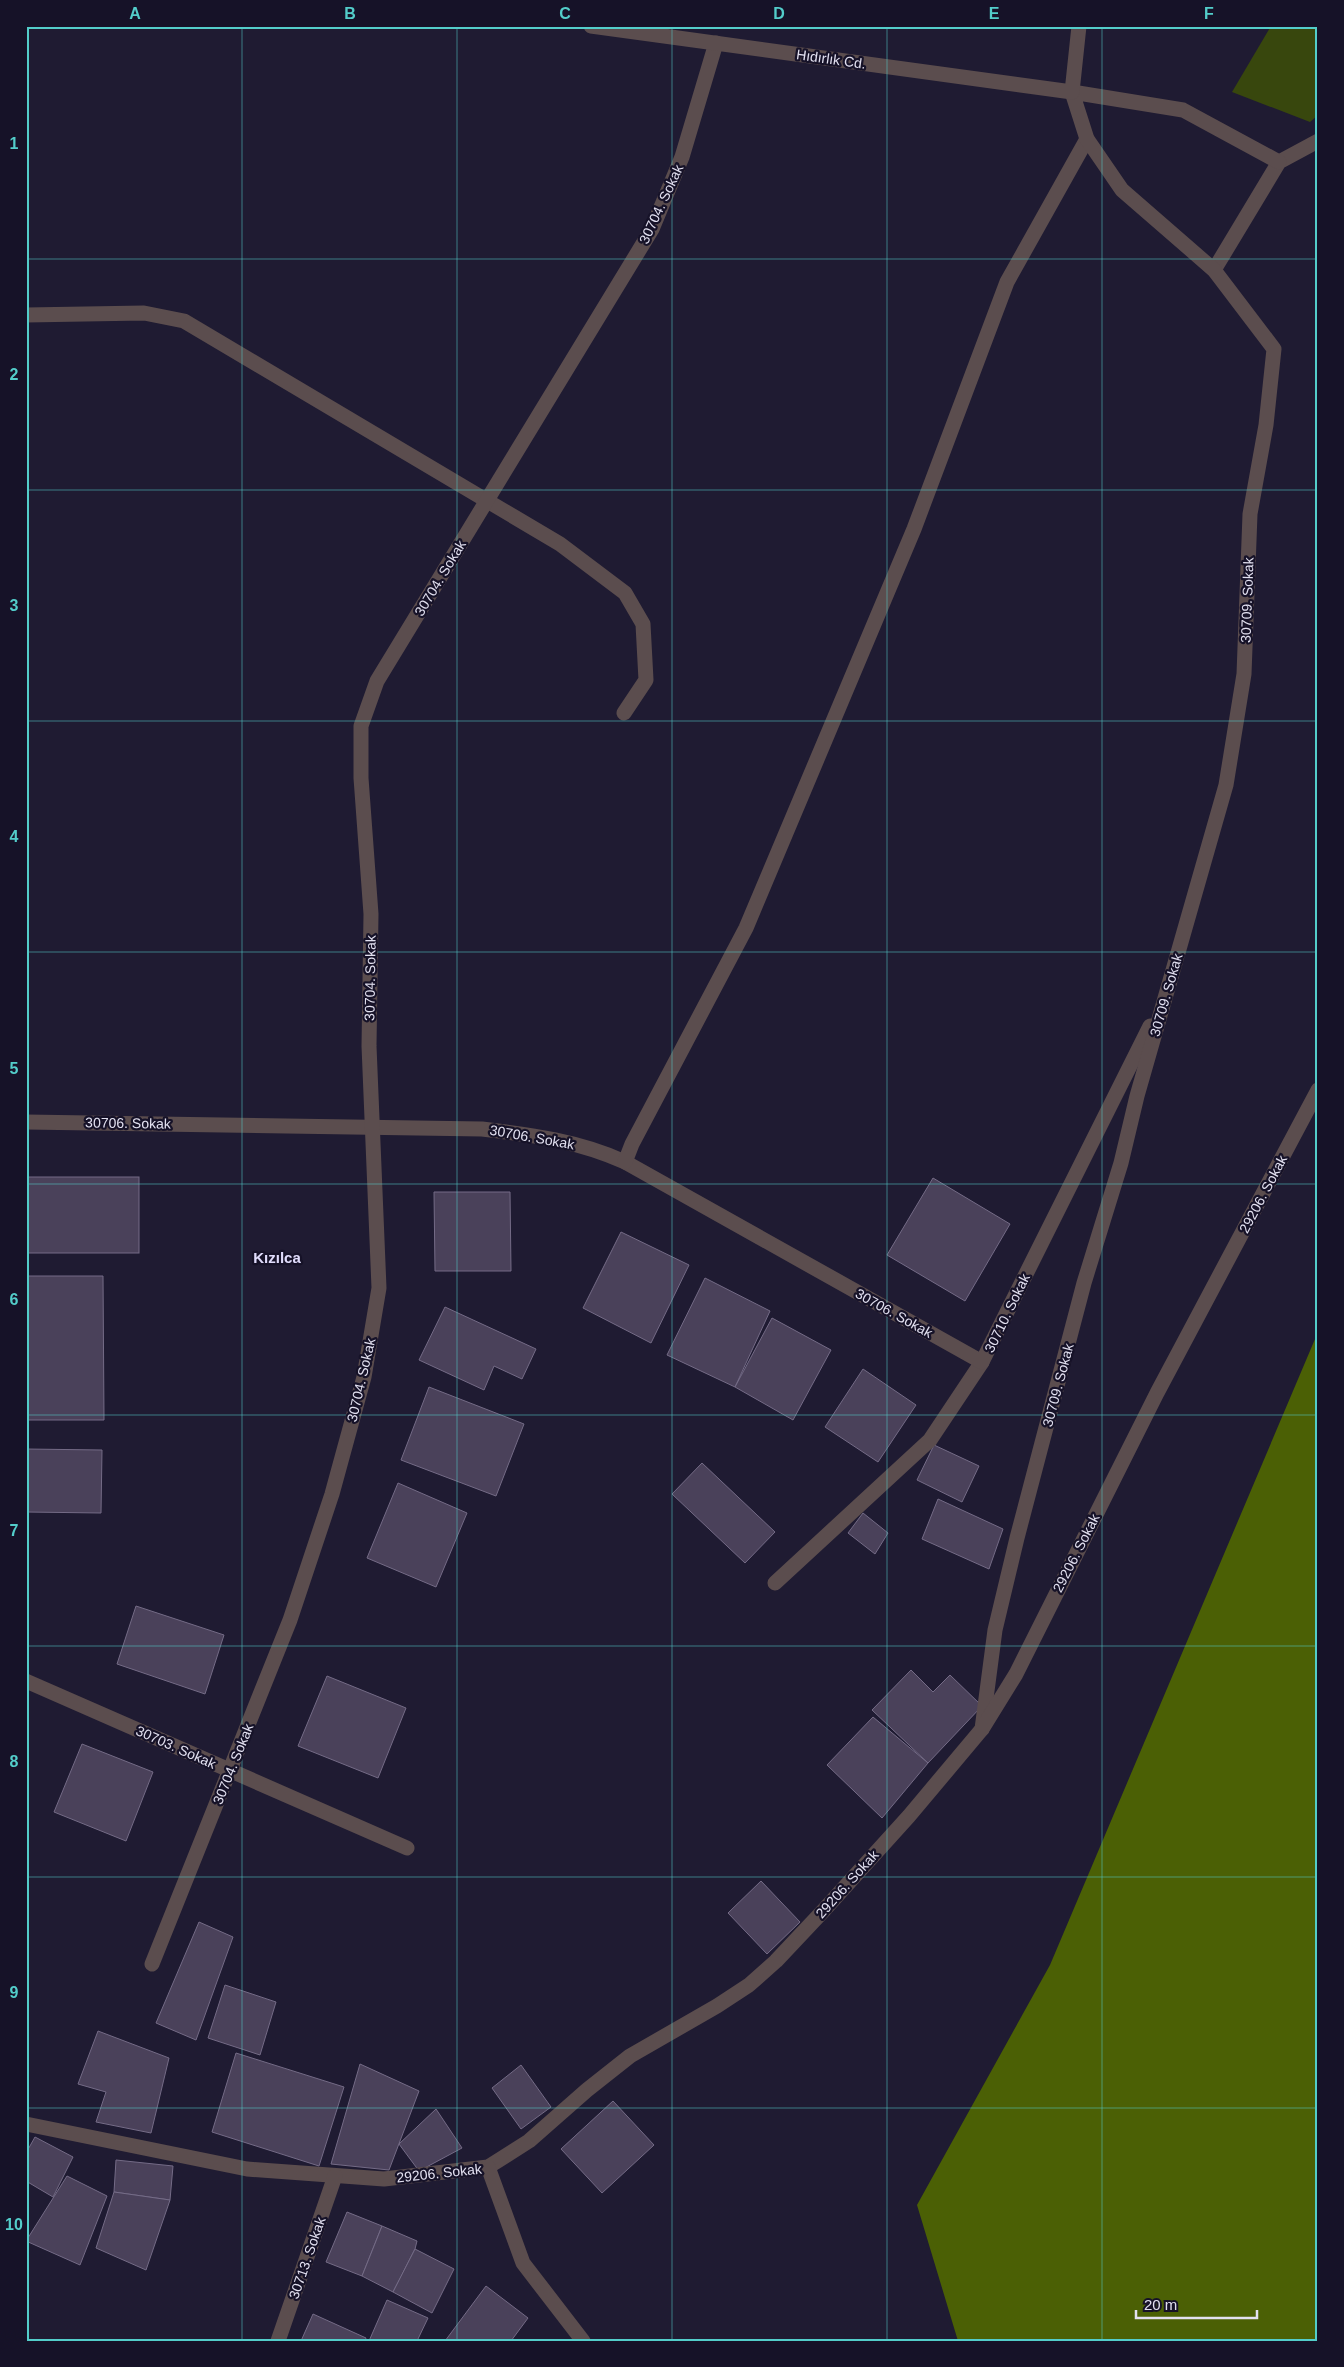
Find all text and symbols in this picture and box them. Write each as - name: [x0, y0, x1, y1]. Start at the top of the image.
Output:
- text: A: [129, 5, 141, 22]
- text: B: [344, 5, 356, 22]
- text: C: [559, 5, 571, 22]
- text: D: [773, 5, 785, 22]
- text: E: [989, 5, 1000, 22]
- text: F: [1204, 5, 1214, 22]
- street label: Hıdırlık Cd.: [795, 46, 867, 72]
- text: 1: [10, 135, 19, 152]
- street label: 30704. Sokak: [636, 161, 687, 246]
- text: 2: [10, 366, 19, 383]
- street label: 30704. Sokak: [411, 536, 469, 619]
- street label: 30709. Sokak: [1238, 556, 1257, 643]
- text: 3: [10, 597, 19, 614]
- text: 4: [10, 828, 19, 845]
- street label: 30704. Sokak: [361, 934, 379, 1021]
- street label: 30709. Sokak: [1147, 951, 1186, 1038]
- text: 5: [10, 1060, 19, 1077]
- street label: 30706. Sokak: [85, 1114, 172, 1132]
- street label: 30706. Sokak: [488, 1122, 577, 1152]
- street label: 29206. Sokak: [1236, 1152, 1291, 1236]
- district label: Kızılca: [253, 1249, 301, 1266]
- street label: 30710. Sokak: [981, 1270, 1033, 1355]
- street label: 30706. Sokak: [853, 1285, 936, 1341]
- text: 6: [10, 1291, 19, 1308]
- street label: 30704. Sokak: [344, 1336, 379, 1424]
- street label: 30709. Sokak: [1039, 1341, 1077, 1428]
- street label: 29206. Sokak: [1049, 1510, 1103, 1595]
- text: 7: [10, 1522, 19, 1539]
- street label: 30704. Sokak: [210, 1720, 257, 1807]
- street label: 30703. Sokak: [134, 1722, 219, 1772]
- text: 8: [10, 1753, 19, 1770]
- street label: 29206. Sokak: [812, 1846, 882, 1921]
- text: 9: [10, 1984, 19, 2001]
- street label: 29206. Sokak: [396, 2160, 483, 2185]
- street label: 30713. Sokak: [285, 2214, 329, 2301]
- text: 10: [5, 2216, 23, 2233]
- scale bar: [1136, 2287, 1258, 2319]
- text: 20 m: [1144, 2296, 1177, 2313]

